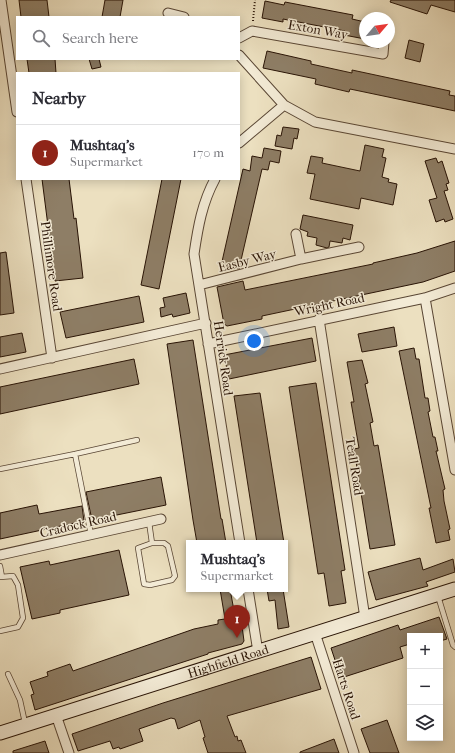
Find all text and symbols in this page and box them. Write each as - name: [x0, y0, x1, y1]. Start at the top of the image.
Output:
- north arrow: [359, 12, 395, 48]
- search box: [16, 16, 240, 60]
- street label: Exton Way: [287, 17, 350, 42]
- icon: search: [30, 27, 52, 49]
- text: Search here: [62, 29, 138, 47]
- text: Nearby: [32, 88, 86, 108]
- text: Mushtaq's: [70, 136, 135, 154]
- text: 1: [43, 145, 47, 160]
- text: 170 m: [192, 145, 224, 160]
- text: Supermarket: [70, 154, 143, 169]
- street label: Phillimore Road: [38, 220, 65, 313]
- street label: Easby Way: [216, 246, 279, 275]
- street label: Wright Road: [291, 290, 367, 319]
- street label: Herrick Road: [211, 320, 236, 397]
- your location: [244, 331, 264, 351]
- street label: Teall Road: [342, 436, 367, 497]
- street label: Cradock Road: [38, 508, 119, 541]
- popup: [186, 540, 288, 592]
- text: Mushtaq's: [201, 550, 265, 568]
- text: Supermarket: [201, 568, 273, 583]
- pin: 1: [224, 605, 250, 638]
- map controls: [407, 633, 443, 741]
- button: +: [407, 633, 443, 669]
- street label: Highfield Road: [186, 641, 271, 681]
- street label: Harts Road: [330, 657, 364, 722]
- button: −: [407, 669, 443, 705]
- button: layers: [407, 705, 443, 741]

